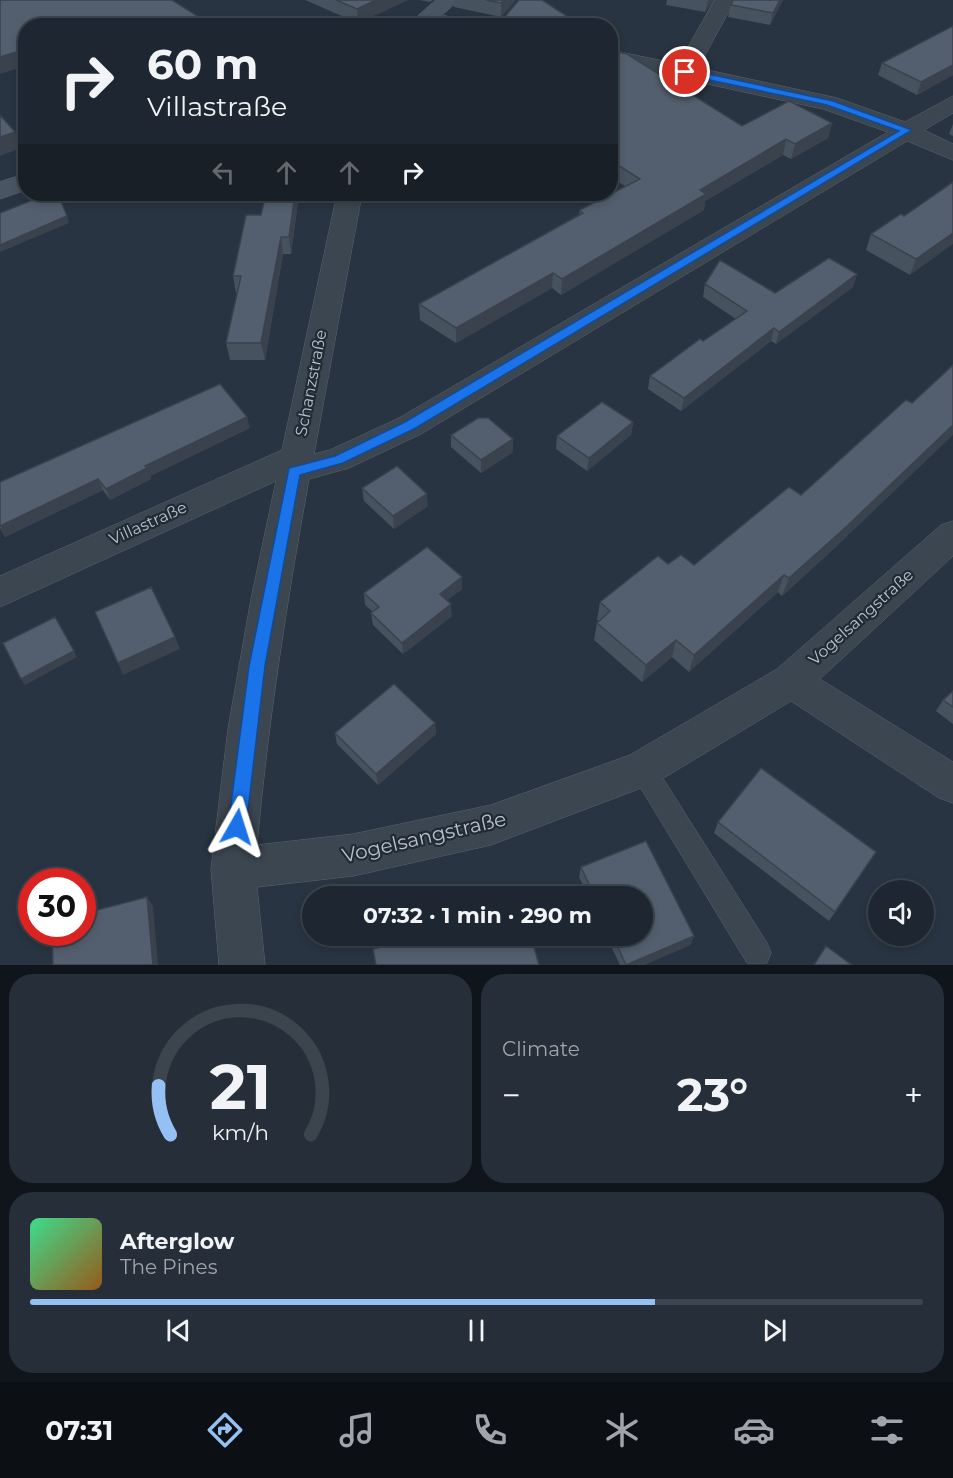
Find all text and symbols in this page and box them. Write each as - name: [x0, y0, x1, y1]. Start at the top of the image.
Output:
- text: 60 m: [147, 38, 258, 90]
- icon: right: [48, 42, 126, 120]
- pin: [659, 46, 710, 97]
- icon: arrive: [668, 55, 701, 88]
- text: Villastraße: [147, 90, 287, 123]
- icon: left: [207, 156, 240, 189]
- icon: ahead: [270, 156, 303, 189]
- icon: ahead: [333, 156, 366, 189]
- icon: right: [396, 156, 429, 189]
- street label: Schanzstraße: [291, 328, 331, 438]
- street label: Villastraße: [106, 497, 190, 549]
- street label: Vogelsangstraße: [805, 565, 917, 669]
- position arrow: [205, 795, 269, 859]
- street label: Vogelsangstraße: [340, 806, 508, 868]
- speed limit sign: 30: [18, 868, 96, 946]
- map controls: [868, 880, 934, 946]
- button: sound: [868, 880, 934, 946]
- text: 07:32 · 1 min · 290 m: [363, 902, 592, 929]
- text: Climate: [502, 1037, 580, 1061]
- text: 21: [210, 1049, 271, 1125]
- text: 23°: [677, 1067, 748, 1122]
- text: −: [502, 1075, 521, 1115]
- text: +: [904, 1075, 923, 1115]
- text: km/h: [212, 1120, 269, 1146]
- text: Afterglow: [120, 1228, 234, 1255]
- text: The Pines: [120, 1255, 217, 1279]
- icon: previous: [162, 1314, 195, 1347]
- icon: pause: [460, 1314, 493, 1347]
- icon: next: [758, 1314, 791, 1347]
- icon: directions: [204, 1409, 246, 1451]
- icon: music: [336, 1409, 378, 1451]
- icon: phone: [469, 1409, 511, 1451]
- icon: climate: [601, 1409, 643, 1451]
- icon: car: [733, 1409, 775, 1451]
- icon: filters: [866, 1409, 908, 1451]
- text: 07:31: [45, 1414, 113, 1447]

